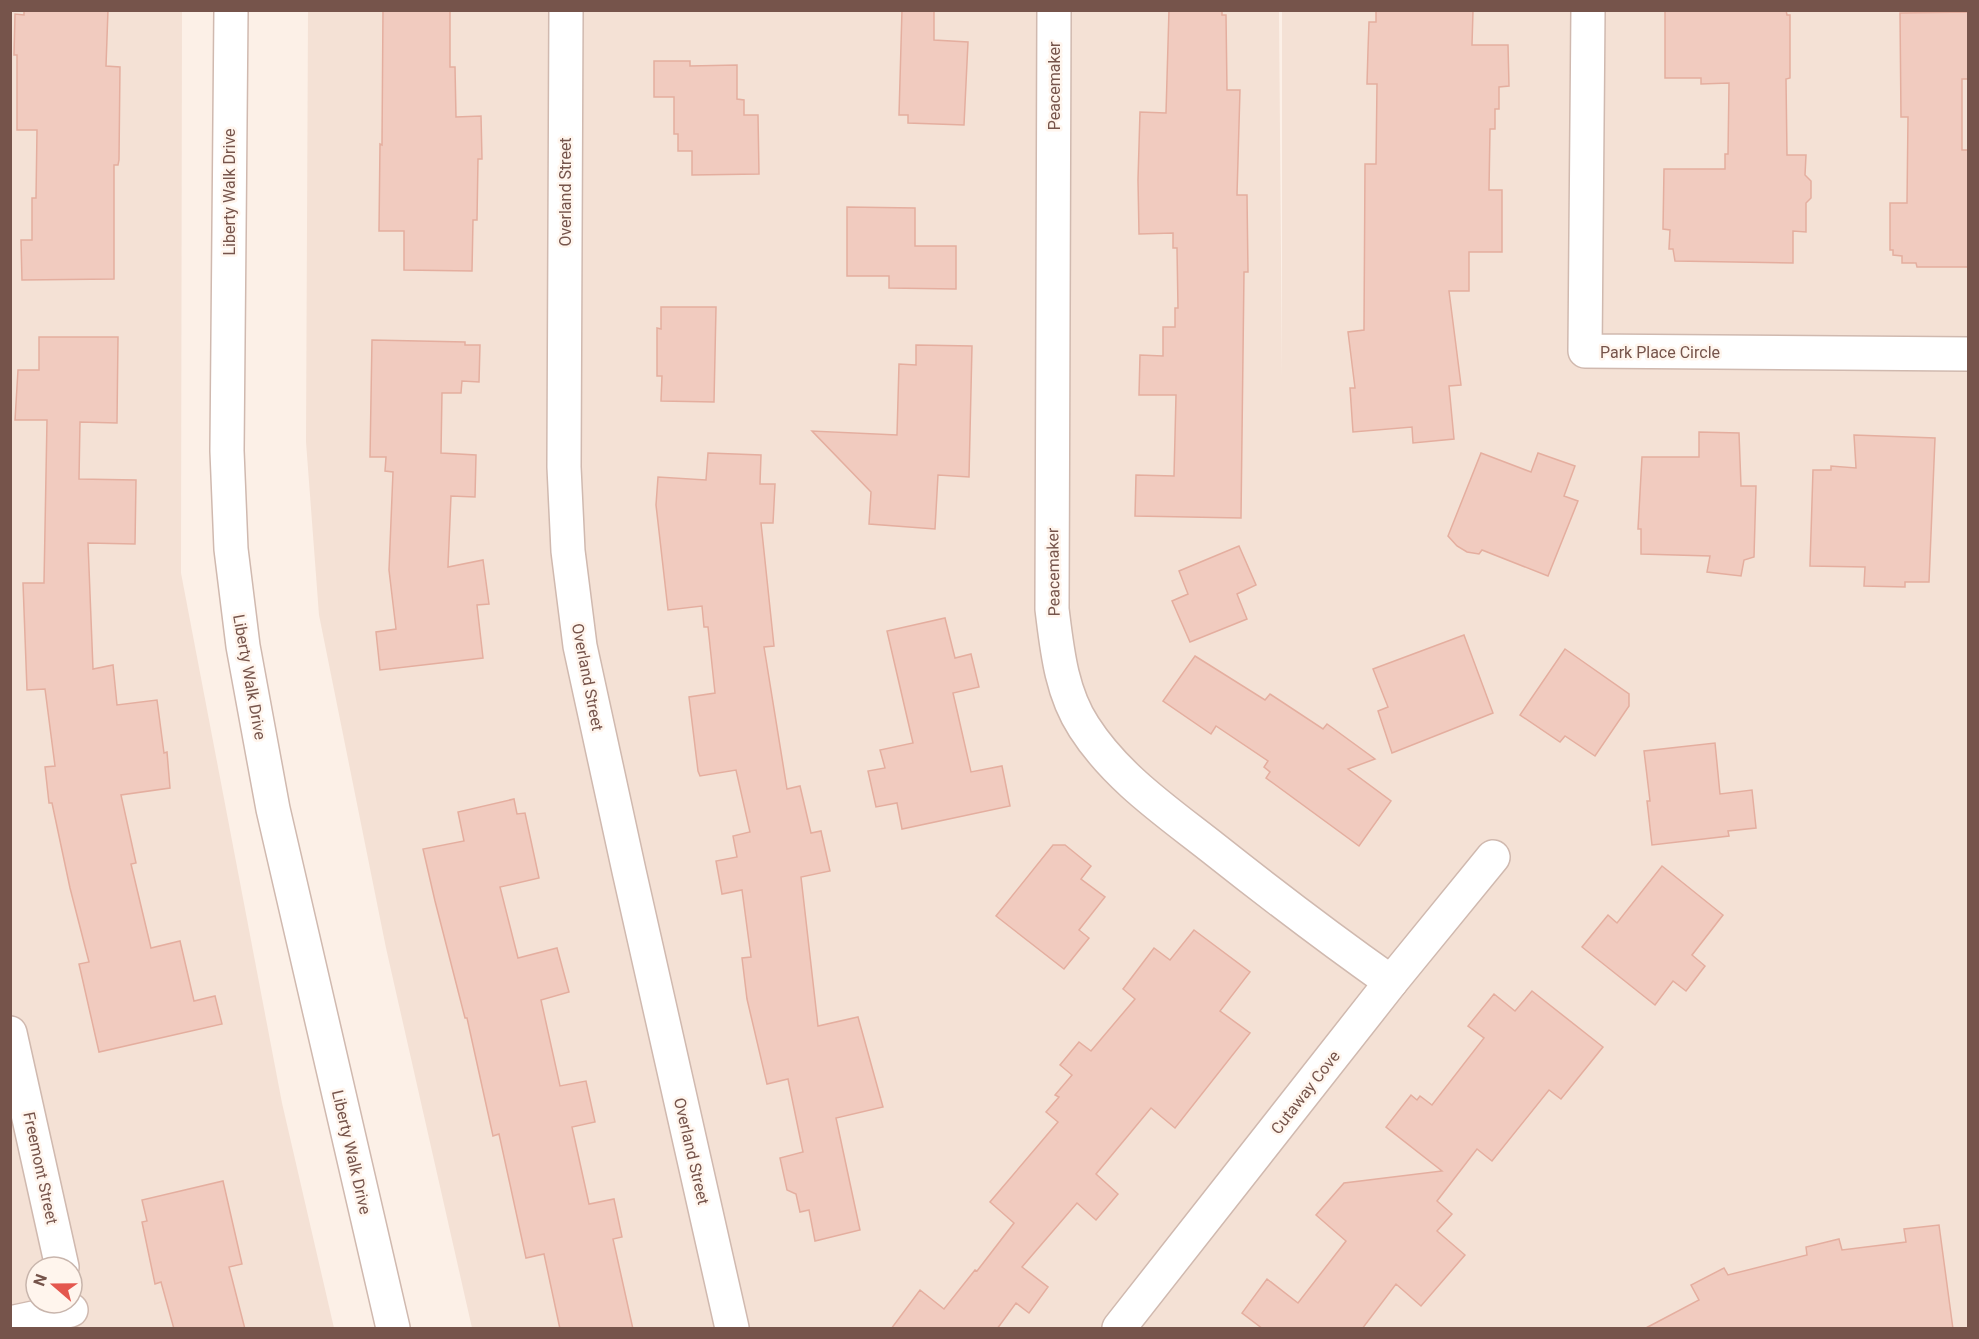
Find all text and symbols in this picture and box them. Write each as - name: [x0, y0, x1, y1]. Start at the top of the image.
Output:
- street label: Peacemaker: [1045, 41, 1064, 130]
- street label: Liberty Walk Drive: [220, 128, 239, 256]
- street label: Overland Street: [556, 137, 575, 247]
- street label: Park Place Circle: [1600, 343, 1720, 362]
- street label: Peacemaker: [1043, 527, 1064, 616]
- street label: Liberty Walk Drive: [229, 613, 270, 741]
- street label: Overland Street: [568, 622, 607, 733]
- street label: Cutaway Cove: [1267, 1047, 1344, 1138]
- street label: Liberty Walk Drive: [328, 1088, 375, 1216]
- street label: Overland Street: [670, 1096, 713, 1206]
- street label: Freemont Street: [19, 1110, 62, 1226]
- north arrow: [24, 1255, 84, 1315]
- text: N: [30, 1271, 51, 1289]

